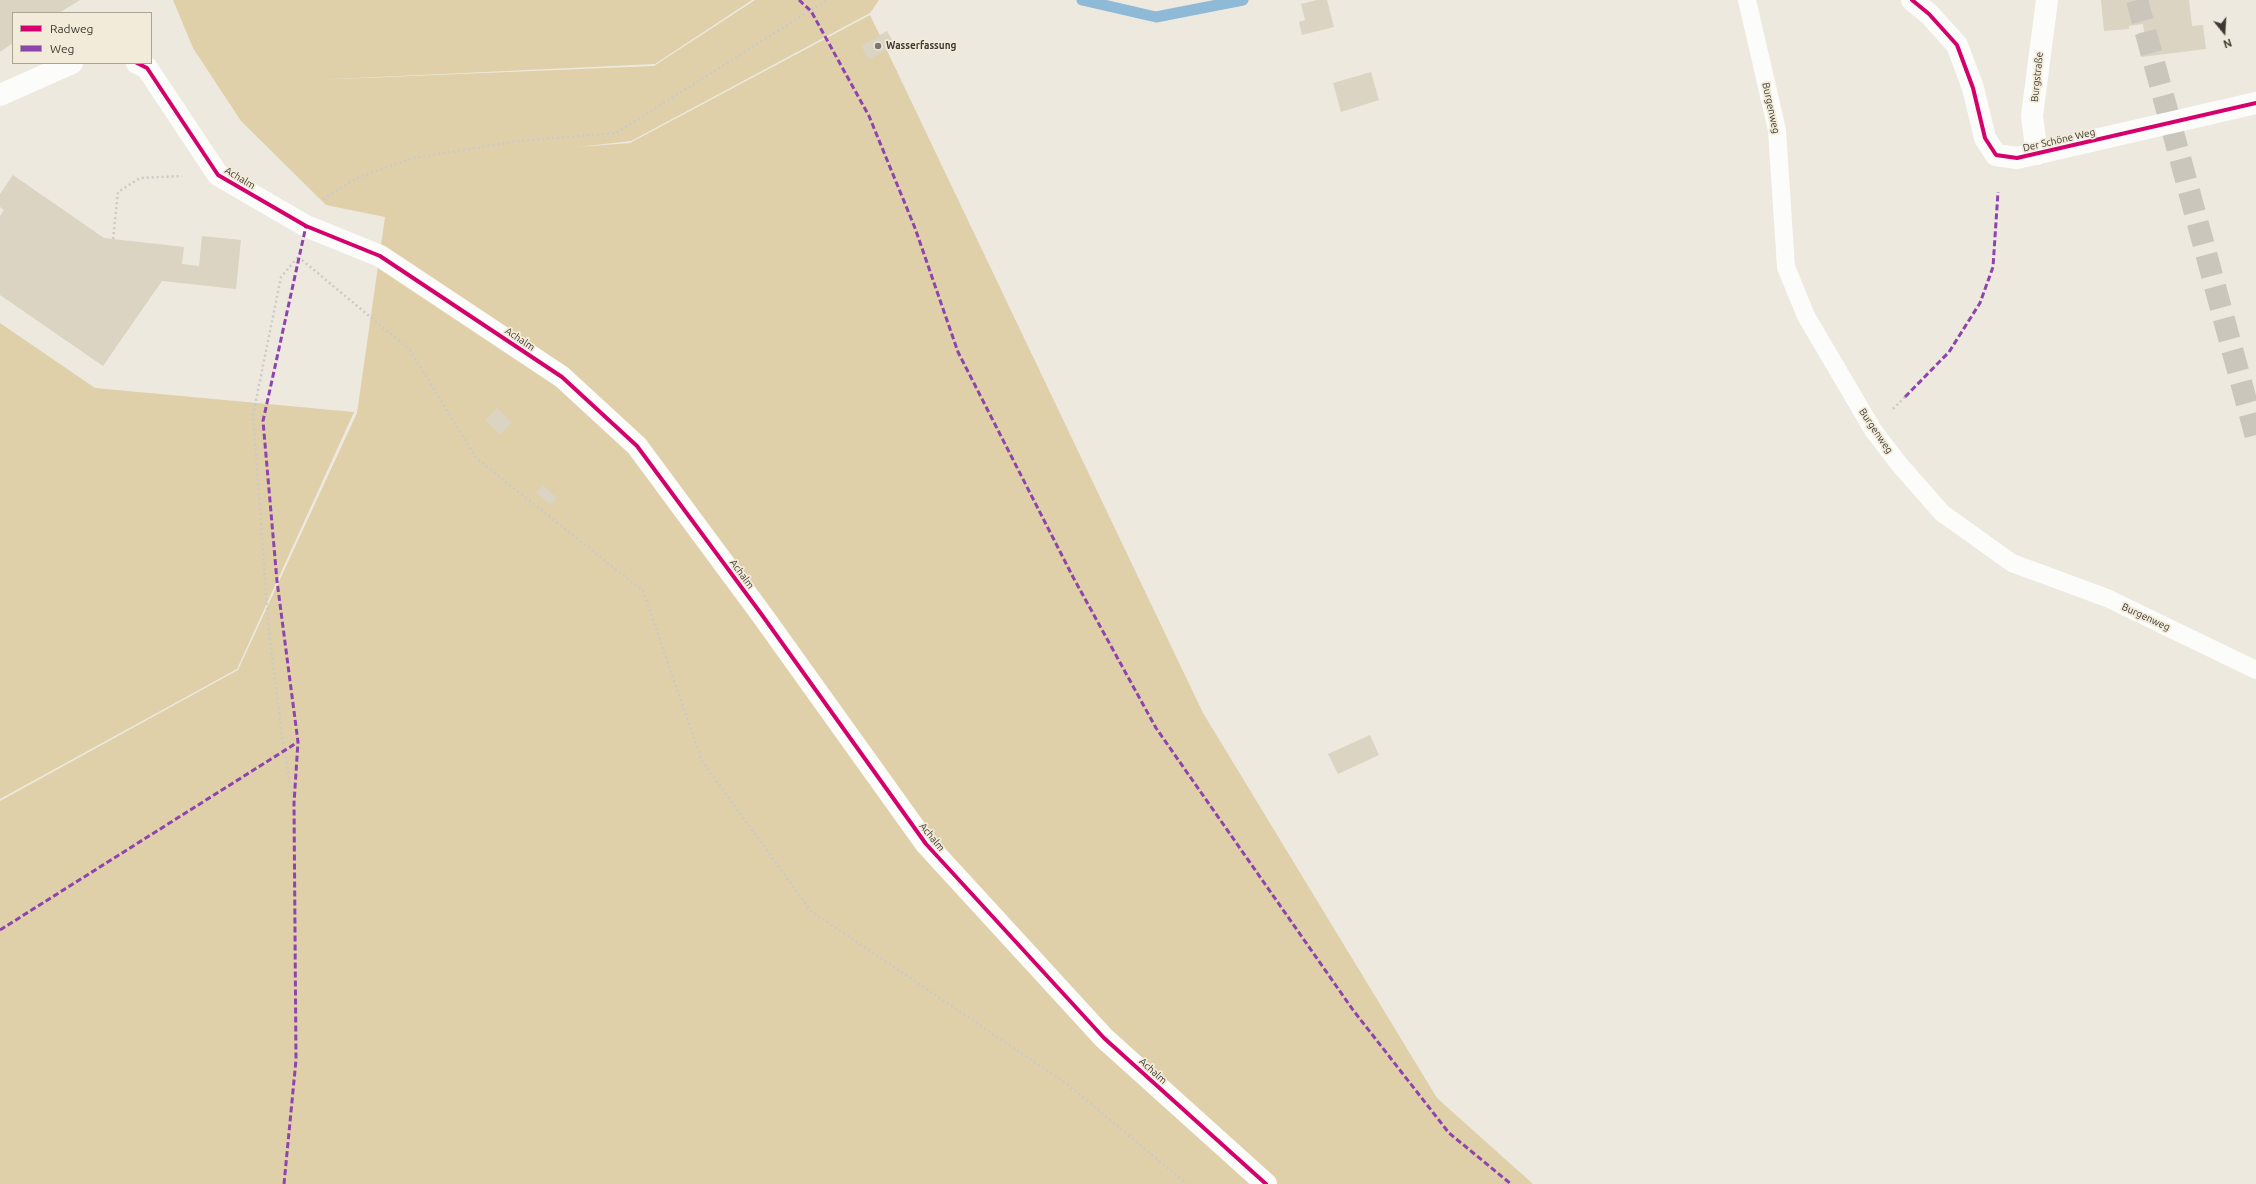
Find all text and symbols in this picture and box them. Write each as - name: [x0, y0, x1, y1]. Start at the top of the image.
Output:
- legend: [12, 12, 152, 64]
- north arrow: [2204, 12, 2244, 52]
- text: Radweg: [50, 22, 93, 35]
- text: N: [2222, 36, 2233, 50]
- place label: Wasserfassung: [886, 40, 956, 52]
- marker: Wasserfassung: [873, 41, 883, 51]
- text: Weg: [50, 42, 74, 55]
- street label: Burgstraße: [2028, 51, 2046, 103]
- street label: Burgenweg: [1760, 81, 1782, 135]
- street label: Der Schöne Weg: [2022, 126, 2096, 154]
- street label: Achalm: [223, 164, 257, 192]
- street label: Achalm: [503, 325, 537, 353]
- street label: Burgenweg: [1857, 406, 1895, 456]
- street label: Achalm: [727, 557, 757, 591]
- street label: Burgenweg: [2120, 601, 2172, 633]
- street label: Achalm: [917, 820, 947, 854]
- street label: Achalm: [1137, 1055, 1169, 1087]

